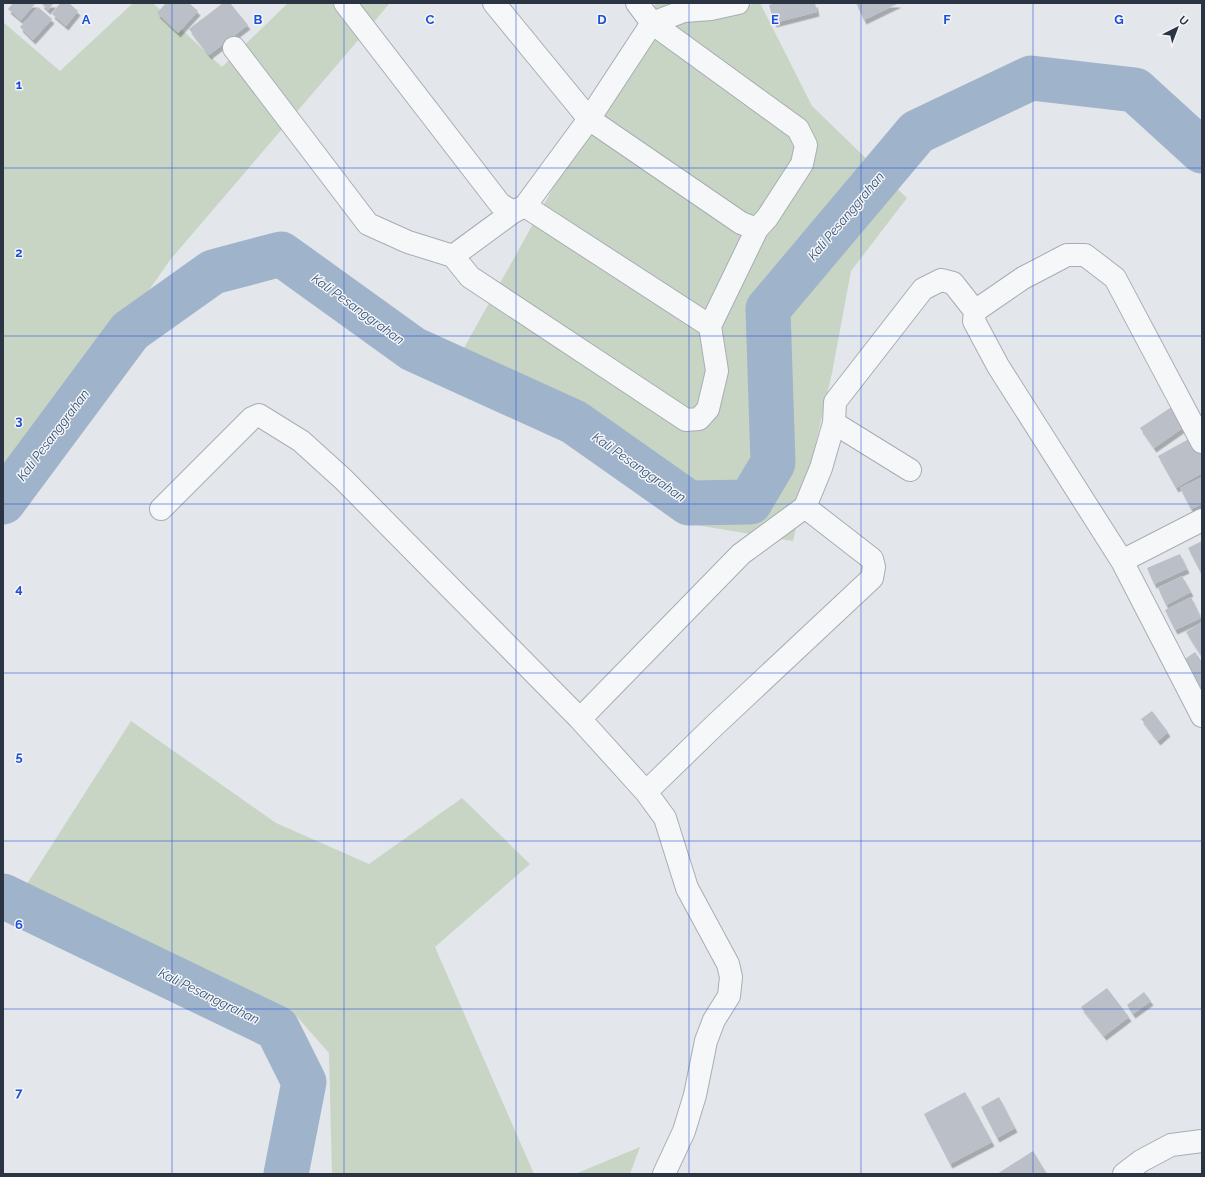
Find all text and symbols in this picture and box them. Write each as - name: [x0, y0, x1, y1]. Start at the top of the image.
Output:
- north arrow: [1157, 8, 1197, 48]
- text: A: [82, 12, 91, 27]
- text: B: [254, 12, 263, 27]
- text: C: [426, 12, 435, 27]
- text: D: [597, 12, 607, 27]
- text: E: [771, 12, 779, 27]
- text: F: [943, 12, 951, 27]
- text: G: [1114, 12, 1124, 27]
- text: U: [1176, 13, 1191, 29]
- text: 1: [16, 77, 23, 92]
- water label: Kali Pesanggrahan: [805, 169, 887, 263]
- text: 2: [15, 245, 23, 260]
- water label: Kali Pesanggrahan: [309, 270, 407, 348]
- water label: Kali Pesanggrahan: [14, 386, 92, 484]
- text: 3: [15, 413, 23, 428]
- water label: Kali Pesanggrahan: [589, 429, 689, 505]
- text: 4: [15, 581, 23, 596]
- text: 5: [15, 749, 23, 764]
- text: 6: [15, 917, 23, 932]
- water label: Kali Pesanggrahan: [156, 965, 262, 1027]
- text: 7: [15, 1085, 23, 1100]

